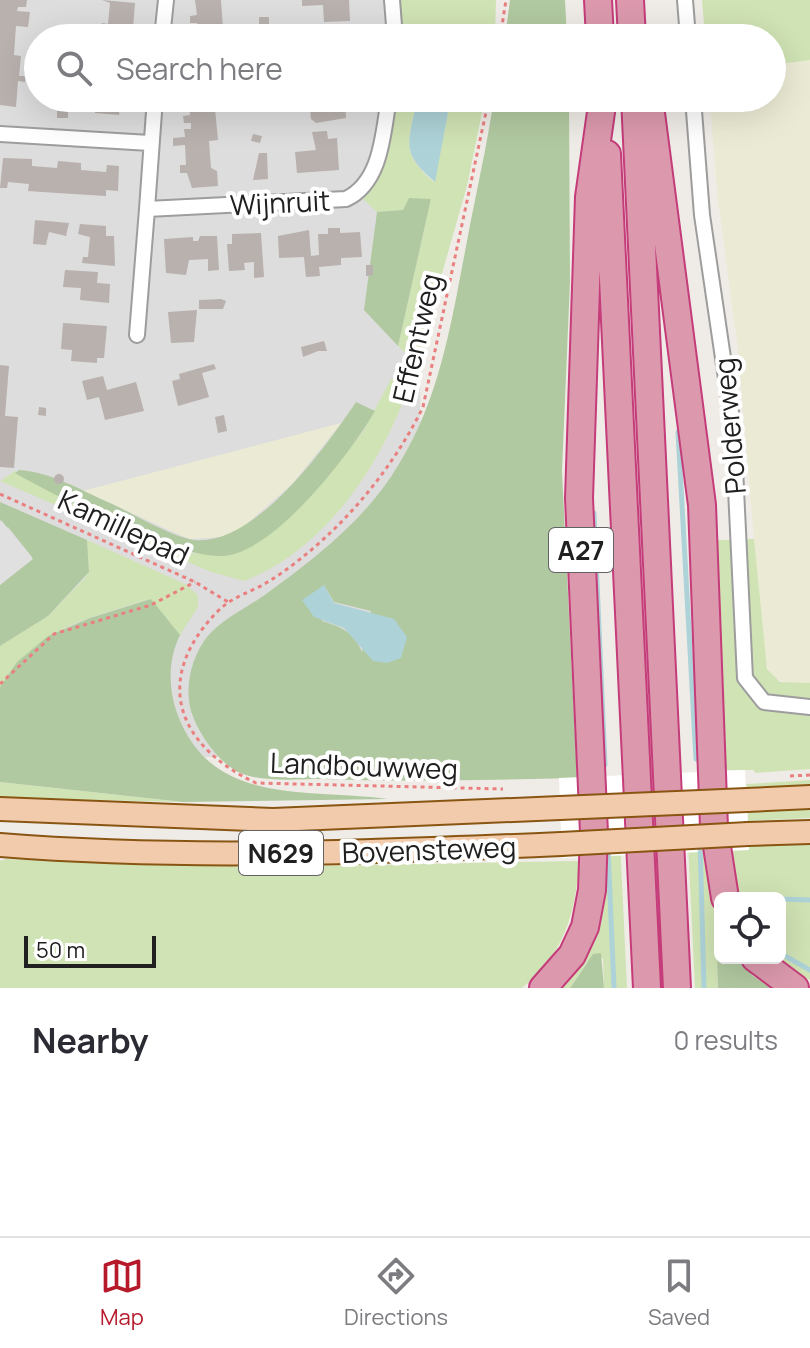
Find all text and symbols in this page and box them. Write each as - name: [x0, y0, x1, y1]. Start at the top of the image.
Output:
- search box: [24, 24, 786, 112]
- icon: search: [52, 46, 96, 90]
- text: Search here: [116, 48, 283, 89]
- street label: Wijnruit: [229, 180, 331, 224]
- street label: Effentweg: [383, 270, 449, 406]
- street label: Polderweg: [704, 356, 754, 496]
- street label: Kamillepad: [52, 480, 196, 574]
- road number: A27: [549, 528, 613, 572]
- street label: Landbouwweg: [269, 743, 459, 787]
- street label: Bovensteweg: [341, 827, 517, 871]
- road number: N629: [239, 831, 323, 875]
- map controls: [714, 892, 786, 964]
- button: locate: [714, 892, 786, 964]
- scale bar: [24, 932, 156, 968]
- text: 50 m: [36, 935, 85, 965]
- text: Nearby: [32, 1017, 148, 1063]
- text: 0 results: [673, 1022, 778, 1058]
- tab: Map: [100, 1254, 144, 1332]
- tab: Directions: [344, 1254, 448, 1332]
- tab: Saved: [648, 1254, 710, 1332]

